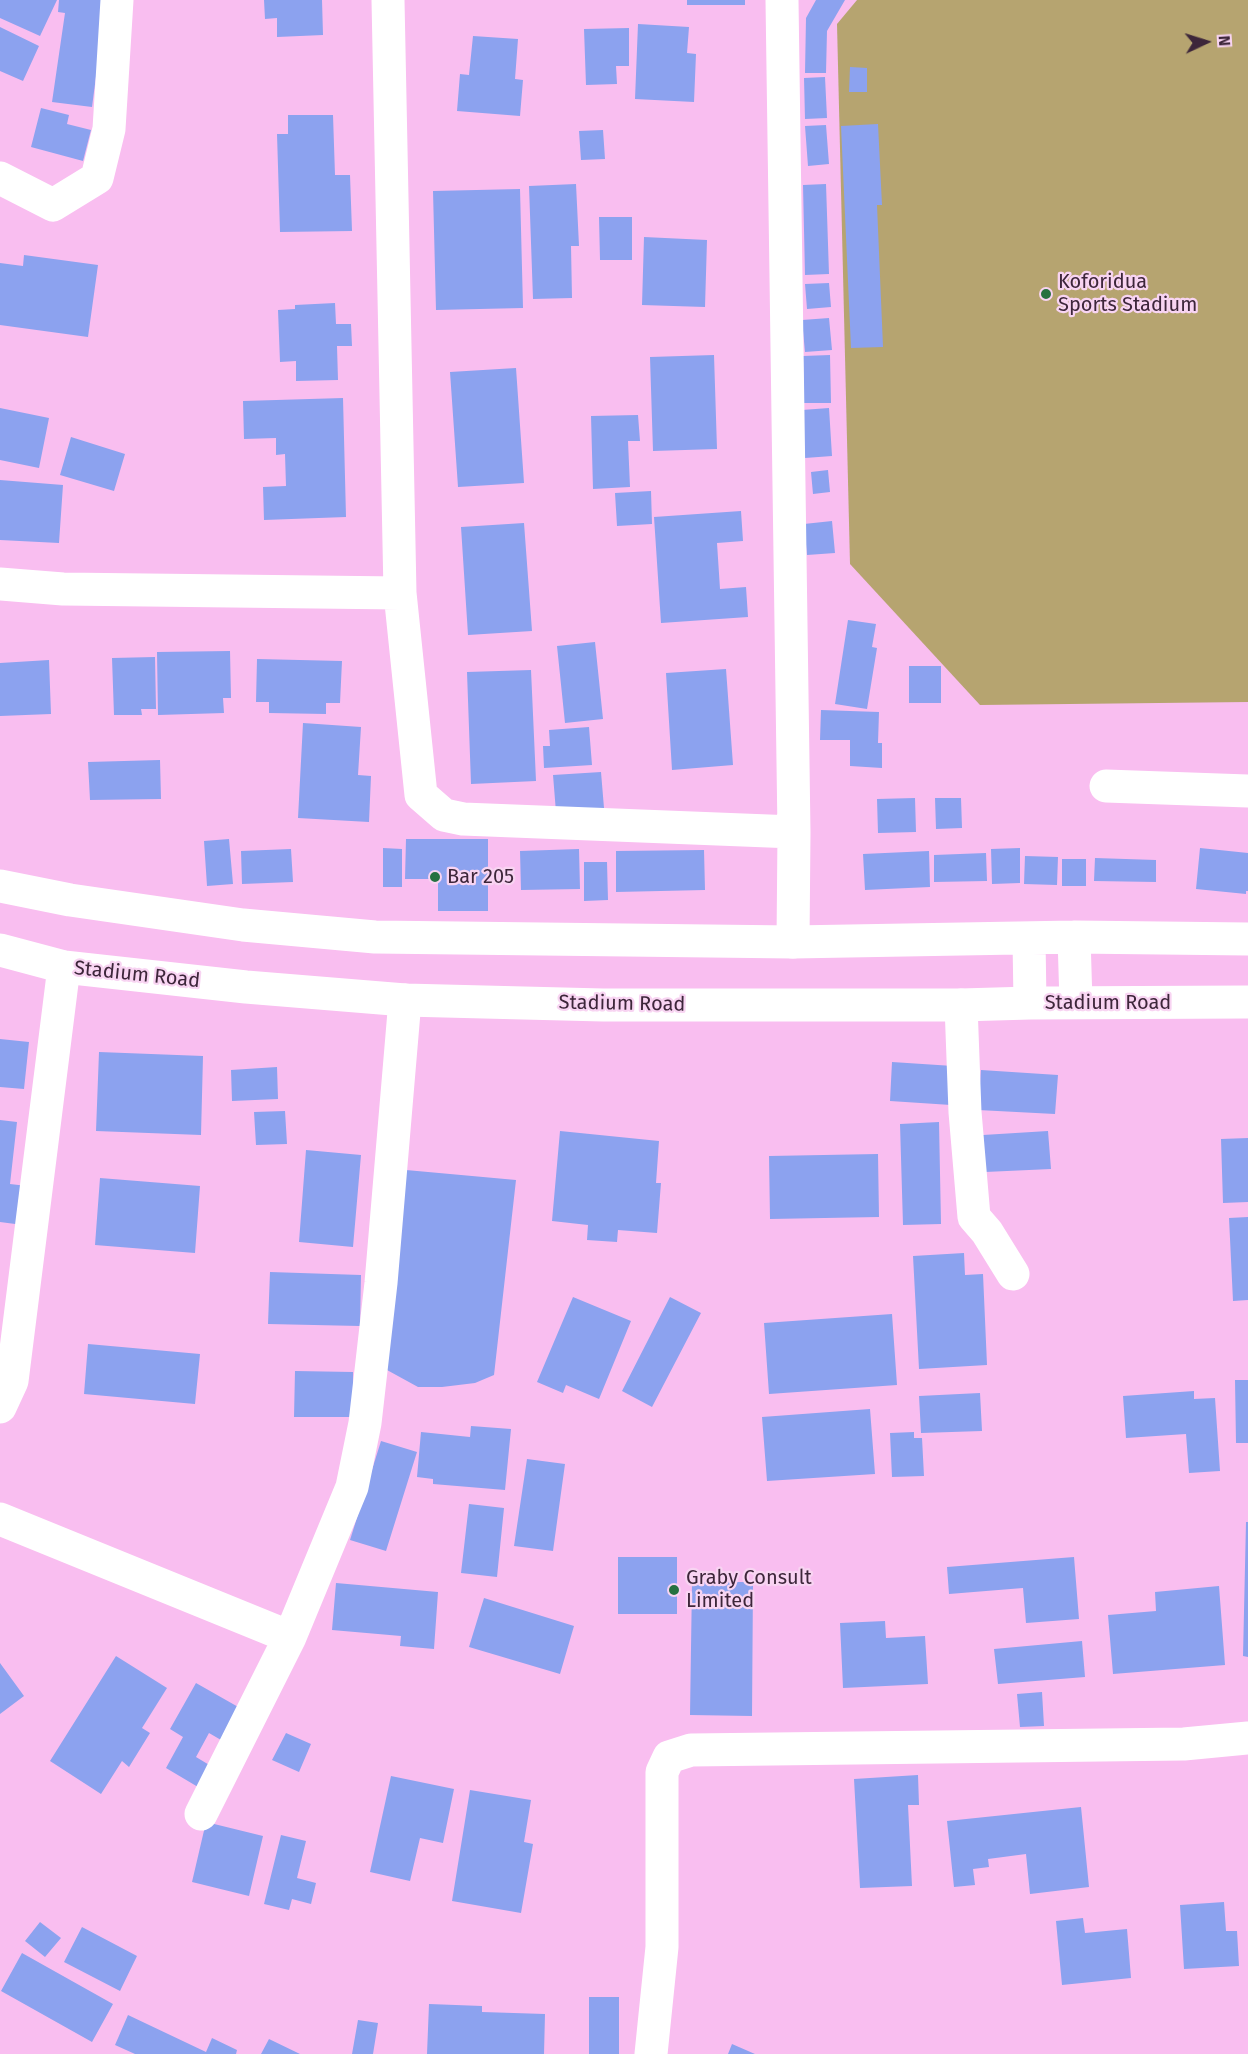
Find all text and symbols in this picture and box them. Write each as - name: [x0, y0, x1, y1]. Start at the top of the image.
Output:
- north arrow: [1176, 12, 1236, 72]
- text: N: [1215, 35, 1234, 47]
- place label: Koforidua Sports Stadium: [1058, 270, 1197, 317]
- marker: Koforidua Sports Stadium: [1039, 287, 1053, 301]
- place label: Bar 205: [447, 865, 514, 889]
- marker: Bar 205: [428, 870, 442, 884]
- street label: Stadium Road: [73, 956, 201, 994]
- street label: Stadium Road: [558, 991, 686, 1017]
- street label: Stadium Road: [1045, 991, 1171, 1015]
- place label: Graby Consult Limited: [686, 1566, 812, 1613]
- marker: Graby Consult Limited: [667, 1583, 681, 1597]

